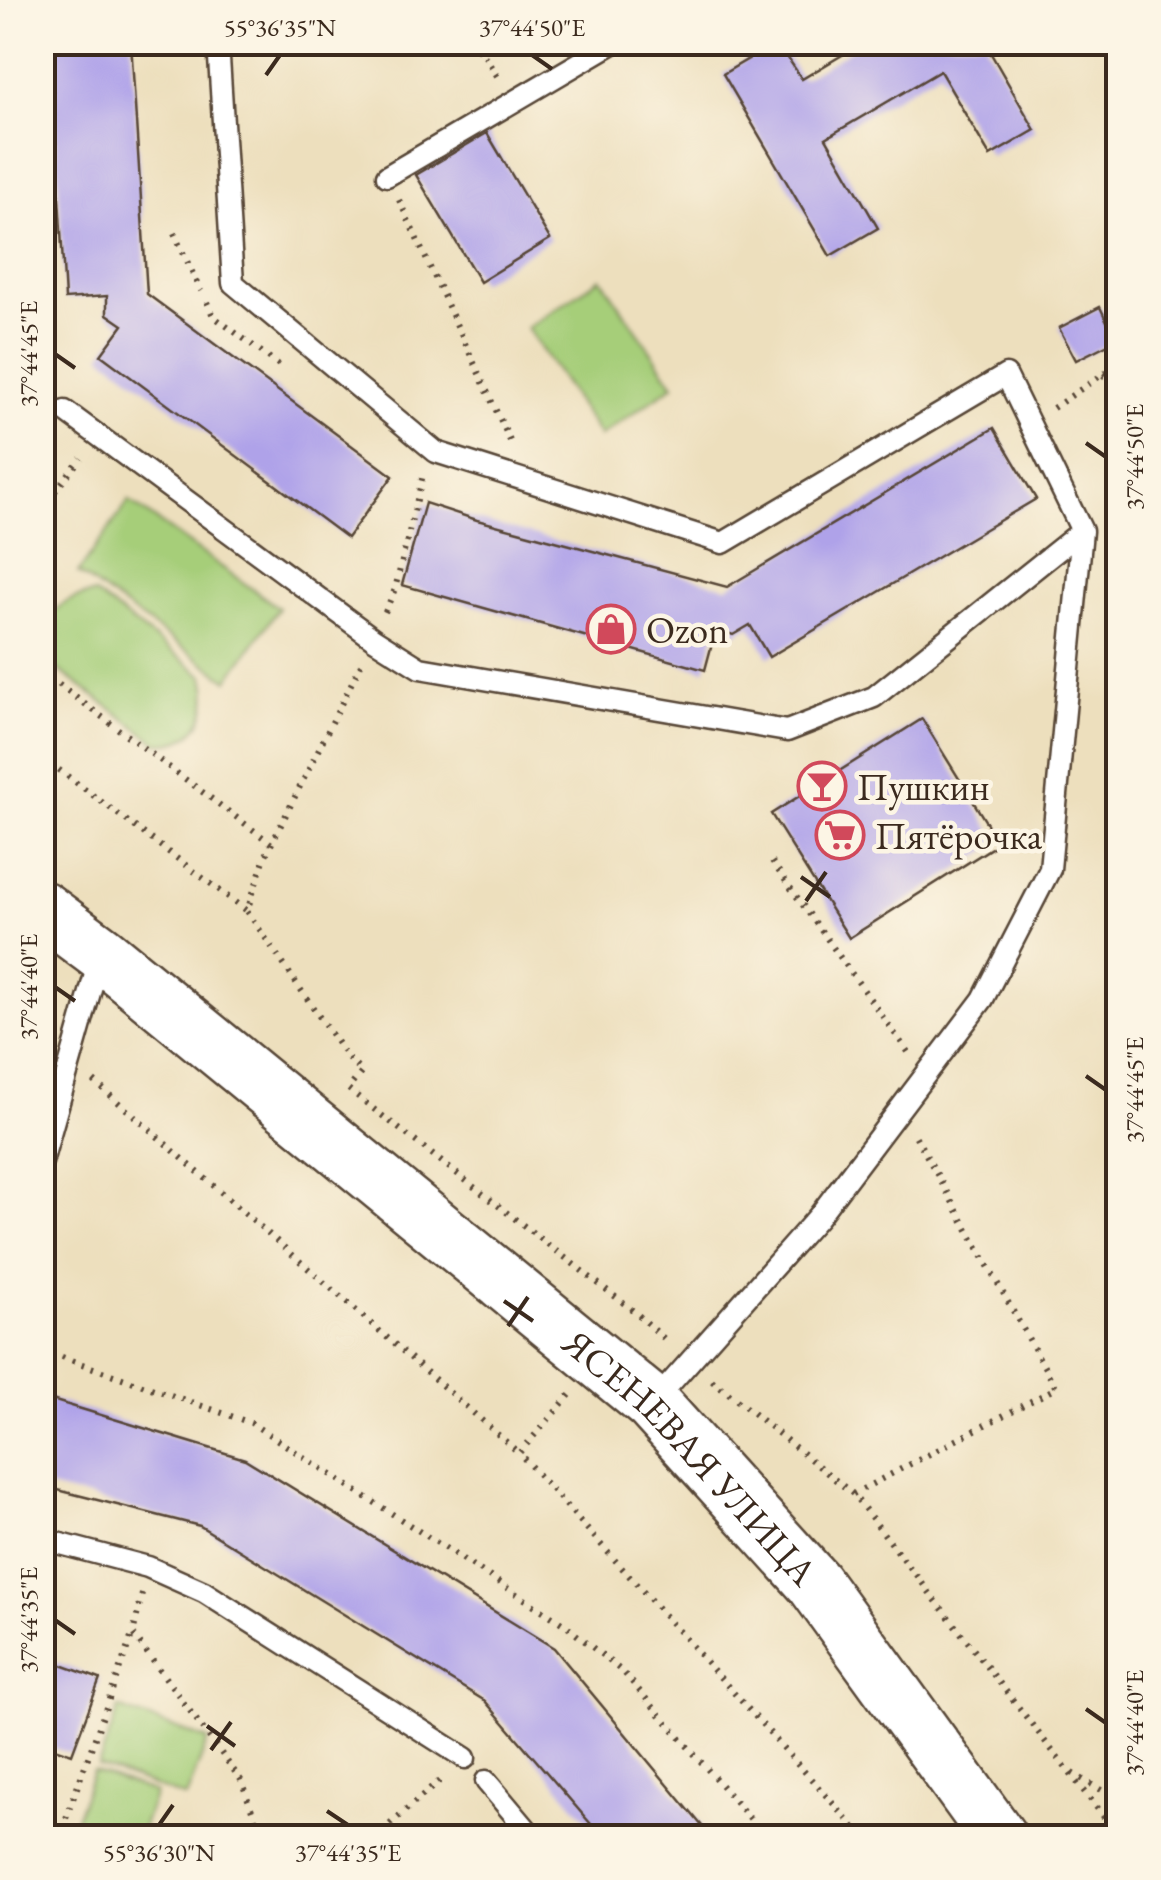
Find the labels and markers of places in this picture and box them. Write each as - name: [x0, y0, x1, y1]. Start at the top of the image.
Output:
- shop icon: Ozon: [585, 603, 637, 655]
- place label: Ozon: [646, 605, 728, 654]
- bar icon: Пушкин: [796, 760, 848, 812]
- place label: Пушкин: [857, 762, 989, 811]
- supermarket icon: Пятёрочка: [814, 809, 866, 861]
- place label: Пятёрочка: [875, 811, 1043, 860]

